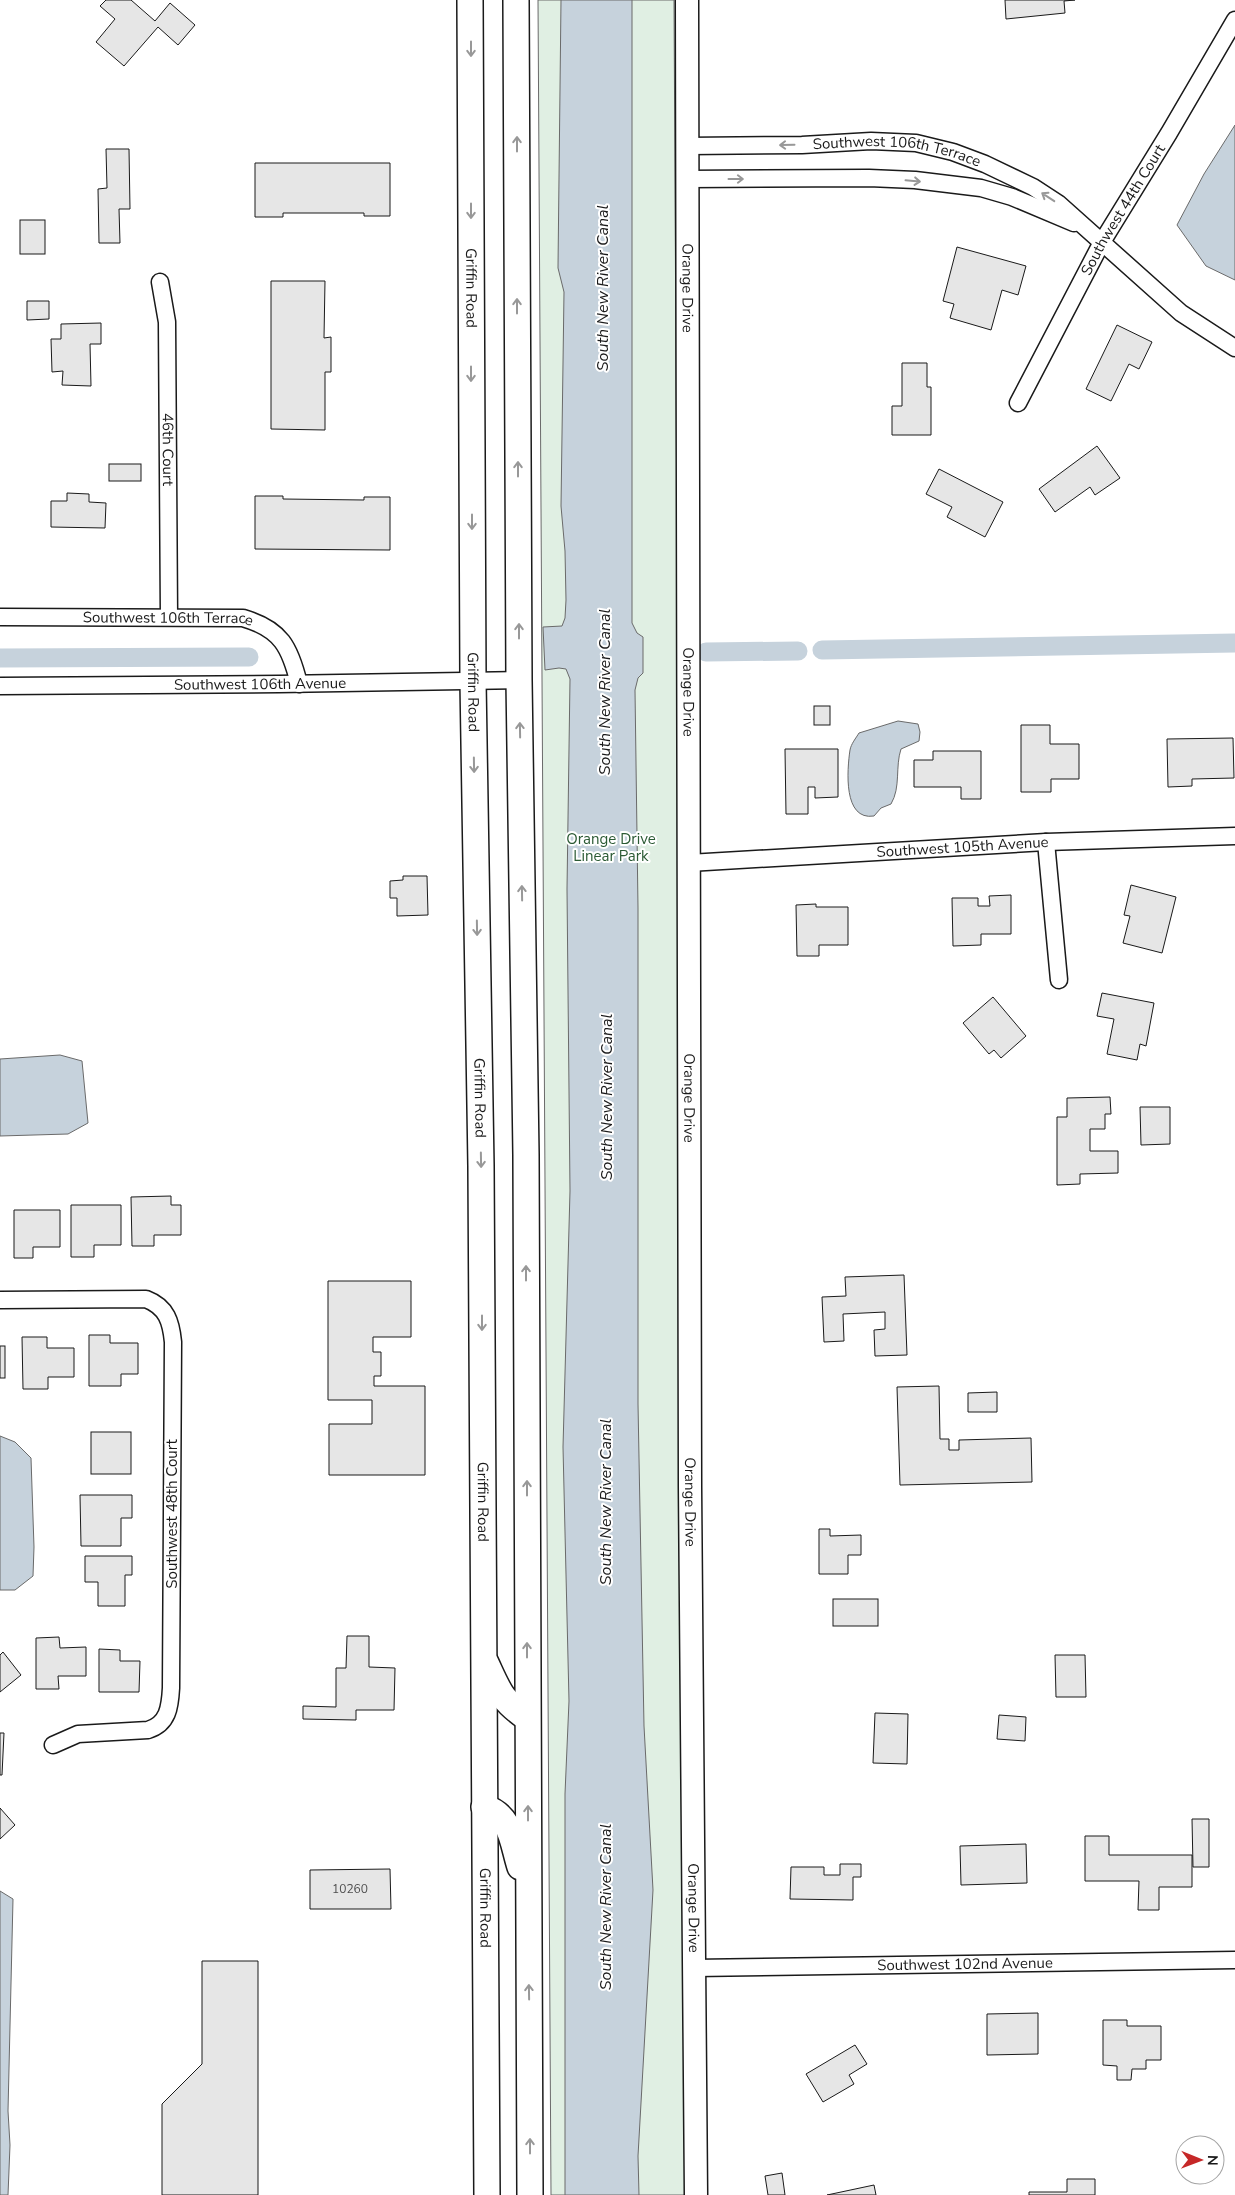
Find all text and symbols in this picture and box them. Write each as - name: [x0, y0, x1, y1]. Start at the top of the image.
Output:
- one-way arrow: [466, 40, 476, 56]
- street label: Southwest 106th Terrace: [812, 131, 984, 172]
- one-way arrow: [512, 136, 522, 152]
- one-way arrow: [780, 140, 796, 150]
- street label: Southwest 44th Court: [1076, 140, 1170, 279]
- one-way arrow: [728, 174, 744, 184]
- one-way arrow: [905, 176, 921, 185]
- one-way arrow: [1041, 191, 1055, 202]
- one-way arrow: [466, 202, 476, 219]
- water label: South New River Canal: [592, 204, 614, 371]
- street label: Orange Drive: [677, 243, 698, 333]
- street label: Griffin Road: [461, 248, 481, 328]
- one-way arrow: [513, 298, 522, 314]
- one-way arrow: [467, 365, 476, 381]
- street label: 46th Court: [158, 413, 178, 487]
- one-way arrow: [513, 461, 523, 477]
- one-way arrow: [467, 514, 477, 530]
- street label: Southwest 106th Terrace: [83, 607, 256, 631]
- water label: South New River Canal: [594, 608, 616, 775]
- one-way arrow: [514, 623, 524, 640]
- street label: Orange Drive: [678, 647, 698, 737]
- street label: Griffin Road: [463, 652, 484, 732]
- street label: Southwest 106th Avenue: [174, 673, 346, 695]
- one-way arrow: [515, 723, 525, 739]
- one-way arrow: [469, 756, 479, 773]
- park label: Orange Drive Linear Park: [566, 829, 656, 866]
- street label: Southwest 105th Avenue: [876, 832, 1049, 862]
- one-way arrow: [517, 885, 527, 902]
- one-way arrow: [472, 919, 482, 935]
- water label: South New River Canal: [596, 1013, 618, 1180]
- street label: Orange Drive: [679, 1053, 699, 1143]
- street label: Griffin Road: [469, 1058, 491, 1138]
- one-way arrow: [476, 1152, 486, 1168]
- one-way arrow: [521, 1265, 531, 1281]
- one-way arrow: [477, 1314, 487, 1330]
- water label: South New River Canal: [595, 1418, 617, 1585]
- street label: Southwest 48th Court: [162, 1439, 182, 1589]
- street label: Orange Drive: [680, 1457, 701, 1547]
- street label: Griffin Road: [473, 1462, 493, 1542]
- one-way arrow: [522, 1480, 532, 1496]
- one-way arrow: [522, 1642, 532, 1658]
- one-way arrow: [523, 1805, 533, 1821]
- water label: South New River Canal: [595, 1823, 617, 1990]
- street label: Orange Drive: [683, 1863, 704, 1953]
- street label: Griffin Road: [475, 1868, 496, 1948]
- house number: 10260: [332, 1881, 368, 1897]
- street label: Southwest 102nd Avenue: [877, 1953, 1053, 1975]
- one-way arrow: [524, 1984, 534, 2000]
- north arrow: [1175, 2135, 1225, 2185]
- one-way arrow: [525, 2139, 535, 2155]
- text: N: [1203, 2155, 1222, 2166]

